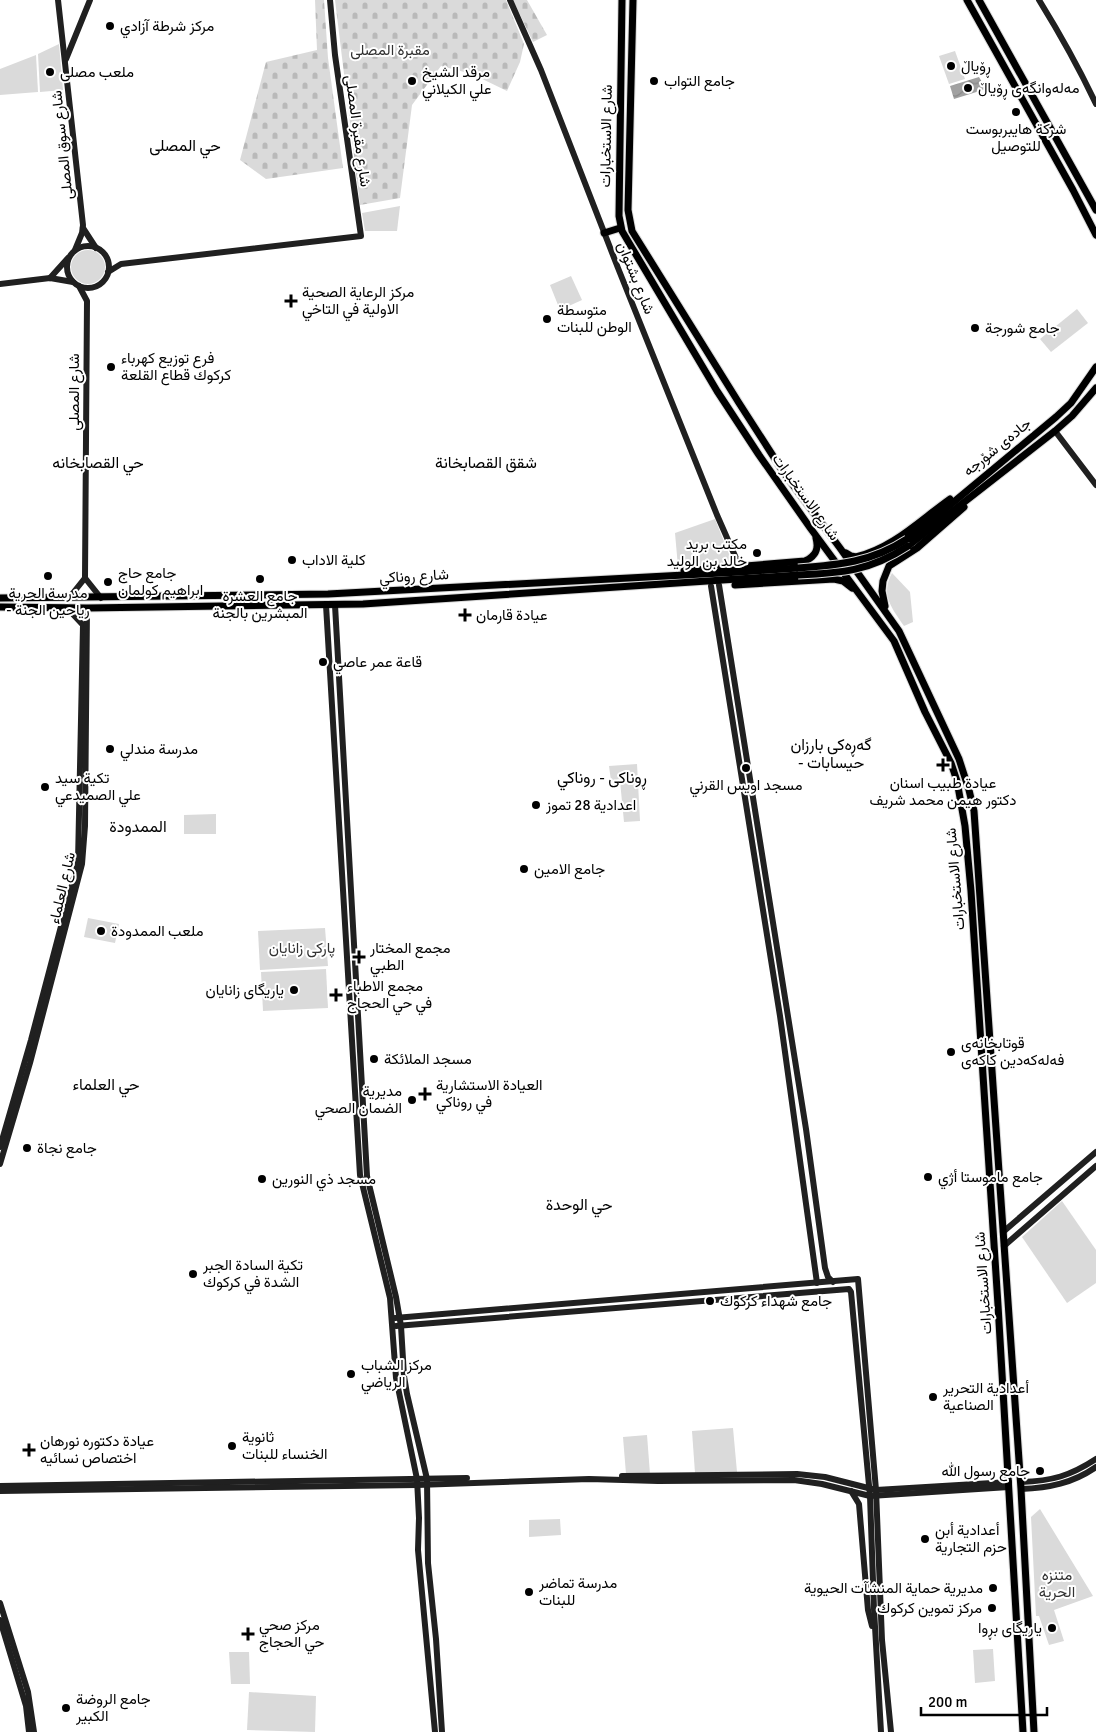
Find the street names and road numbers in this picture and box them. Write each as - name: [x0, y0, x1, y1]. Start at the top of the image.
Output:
- street label: شارع مقبرة المصلى: [339, 74, 375, 189]
- street label: شارع الاستخبارات: [596, 84, 618, 188]
- street label: شارع سوق المصلى: [47, 89, 79, 200]
- street label: شارع بشتوان: [612, 239, 659, 318]
- street label: شارع المصلى: [65, 353, 85, 431]
- street label: جادەی شۆرجە: [959, 414, 1035, 481]
- street label: شارع الاستخبارات: [767, 450, 844, 545]
- street label: شارع روناكي: [379, 565, 450, 591]
- street label: شارع الاستخبارات: [942, 827, 970, 931]
- street label: شارع العلماء: [45, 850, 81, 926]
- street label: شارع الاستخبارات: [970, 1231, 998, 1335]

